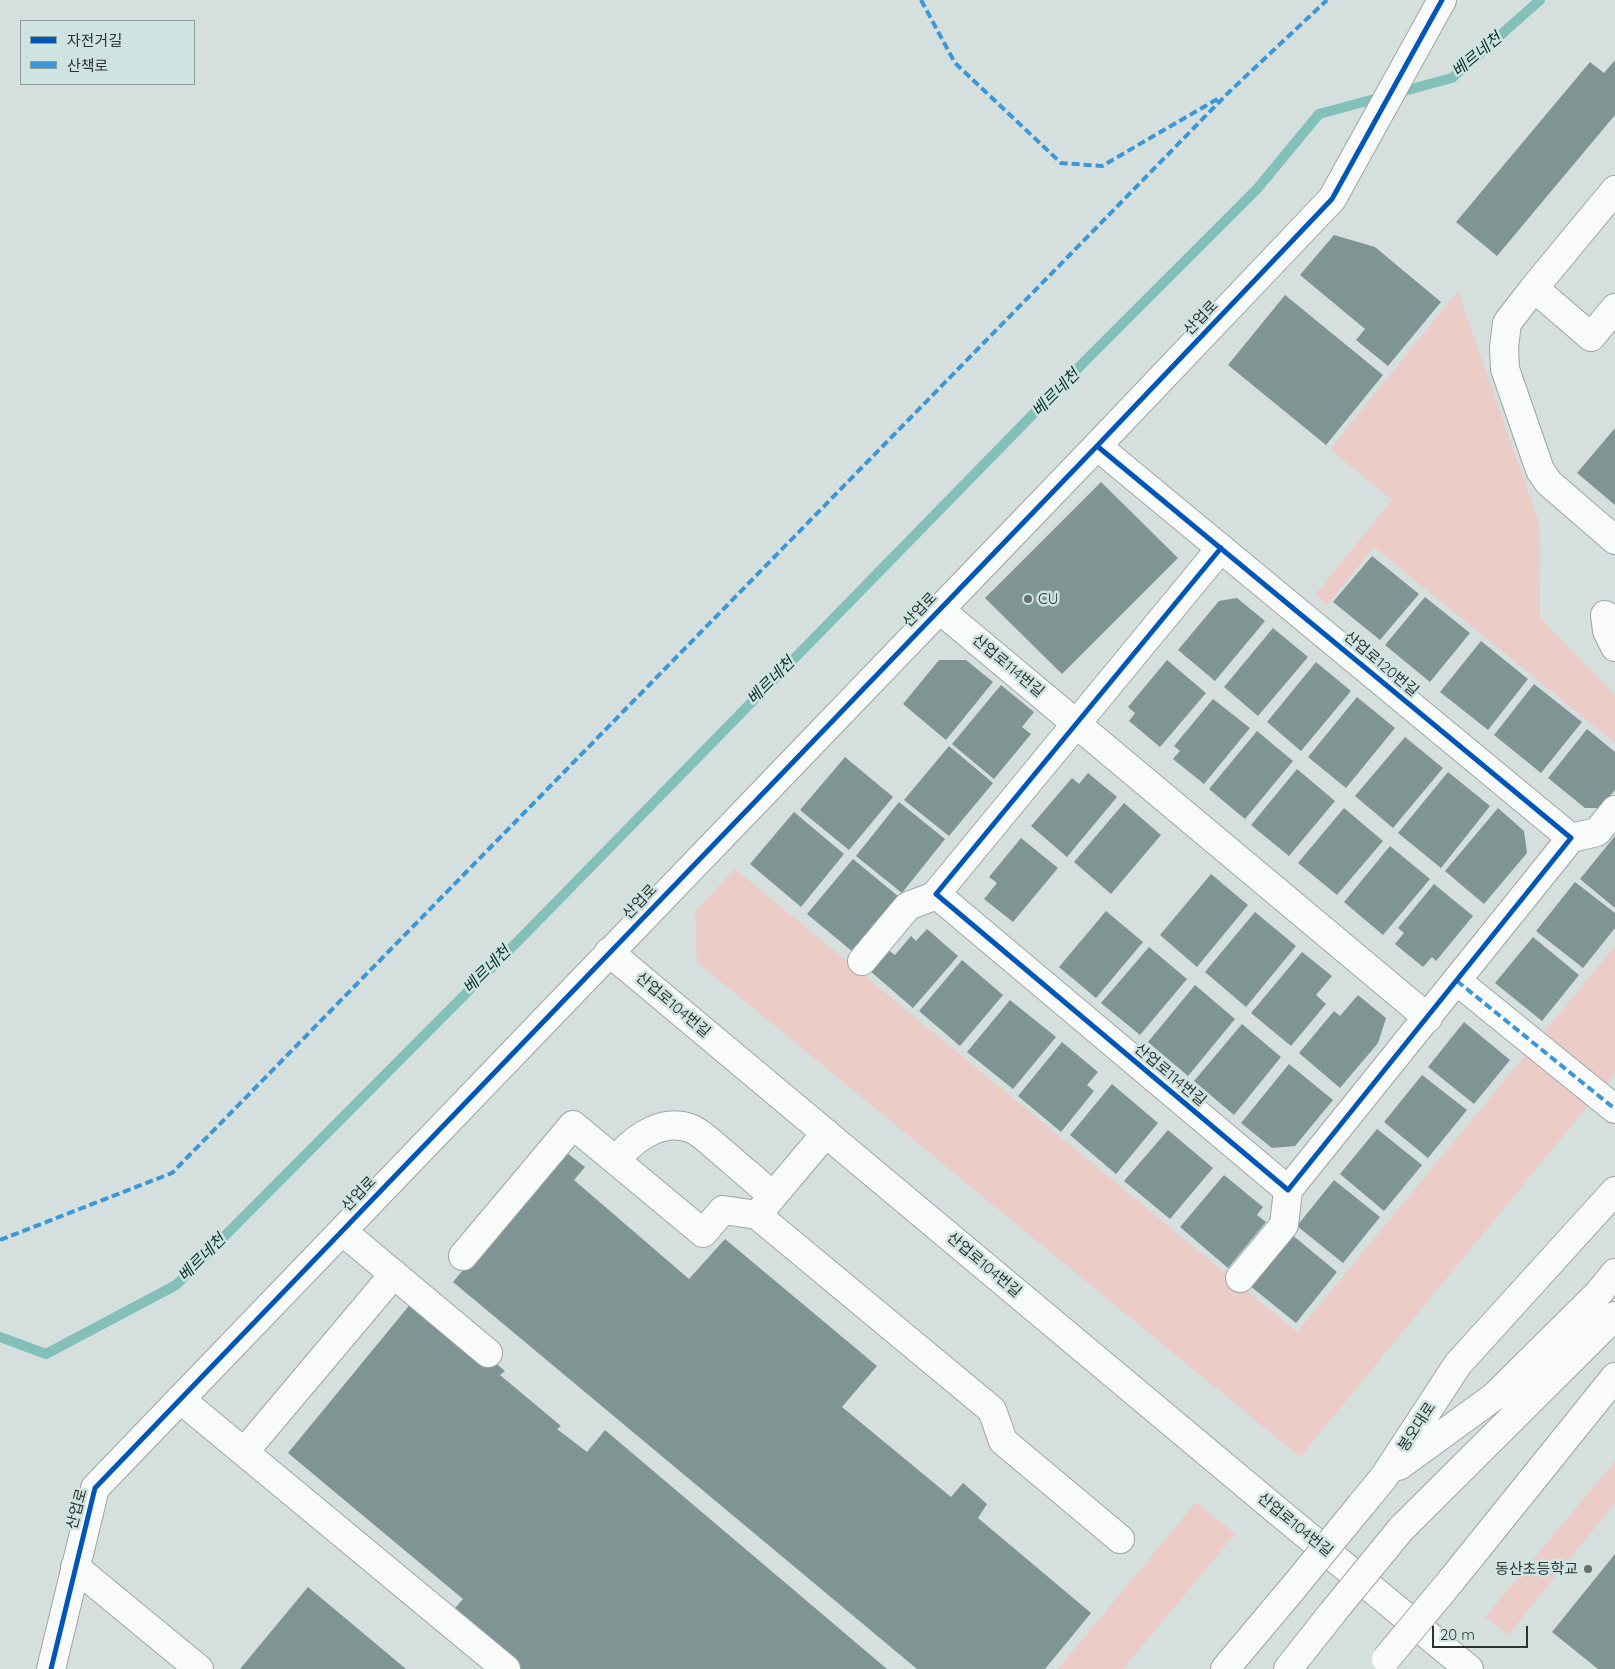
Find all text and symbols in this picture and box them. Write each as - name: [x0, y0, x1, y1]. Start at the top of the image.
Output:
- legend: [20, 20, 195, 85]
- water label: 베르네천: [1448, 29, 1506, 81]
- text: 자전거길: [67, 31, 122, 50]
- text: 산책로: [67, 56, 108, 75]
- street label: 산업로: [1180, 297, 1222, 339]
- water label: 베르네천: [1028, 365, 1084, 421]
- street label: 산업로: [899, 589, 941, 631]
- place label: CU: [1038, 590, 1058, 608]
- marker: CU: [1022, 593, 1034, 605]
- street label: 산업로120번길: [1340, 628, 1422, 700]
- street label: 산업로114번길: [969, 631, 1047, 701]
- water label: 베르네천: [743, 653, 799, 709]
- street label: 산업로: [619, 881, 661, 923]
- water label: 베르네천: [459, 942, 515, 998]
- street label: 산업로104번길: [632, 969, 714, 1041]
- street label: 산업로114번길: [1131, 1040, 1209, 1110]
- street label: 산업로: [338, 1173, 380, 1215]
- street label: 산업로104번길: [943, 1229, 1025, 1301]
- water label: 베르네천: [174, 1230, 230, 1286]
- street label: 봉오대로: [1394, 1399, 1440, 1455]
- street label: 산업로: [63, 1487, 91, 1531]
- street label: 산업로104번길: [1254, 1489, 1336, 1561]
- place label: 동산초등학교: [1495, 1560, 1578, 1578]
- marker: 동산초등학교: [1582, 1563, 1594, 1575]
- scale bar: [1435, 1616, 1531, 1648]
- text: 20 m: [1440, 1625, 1475, 1644]

